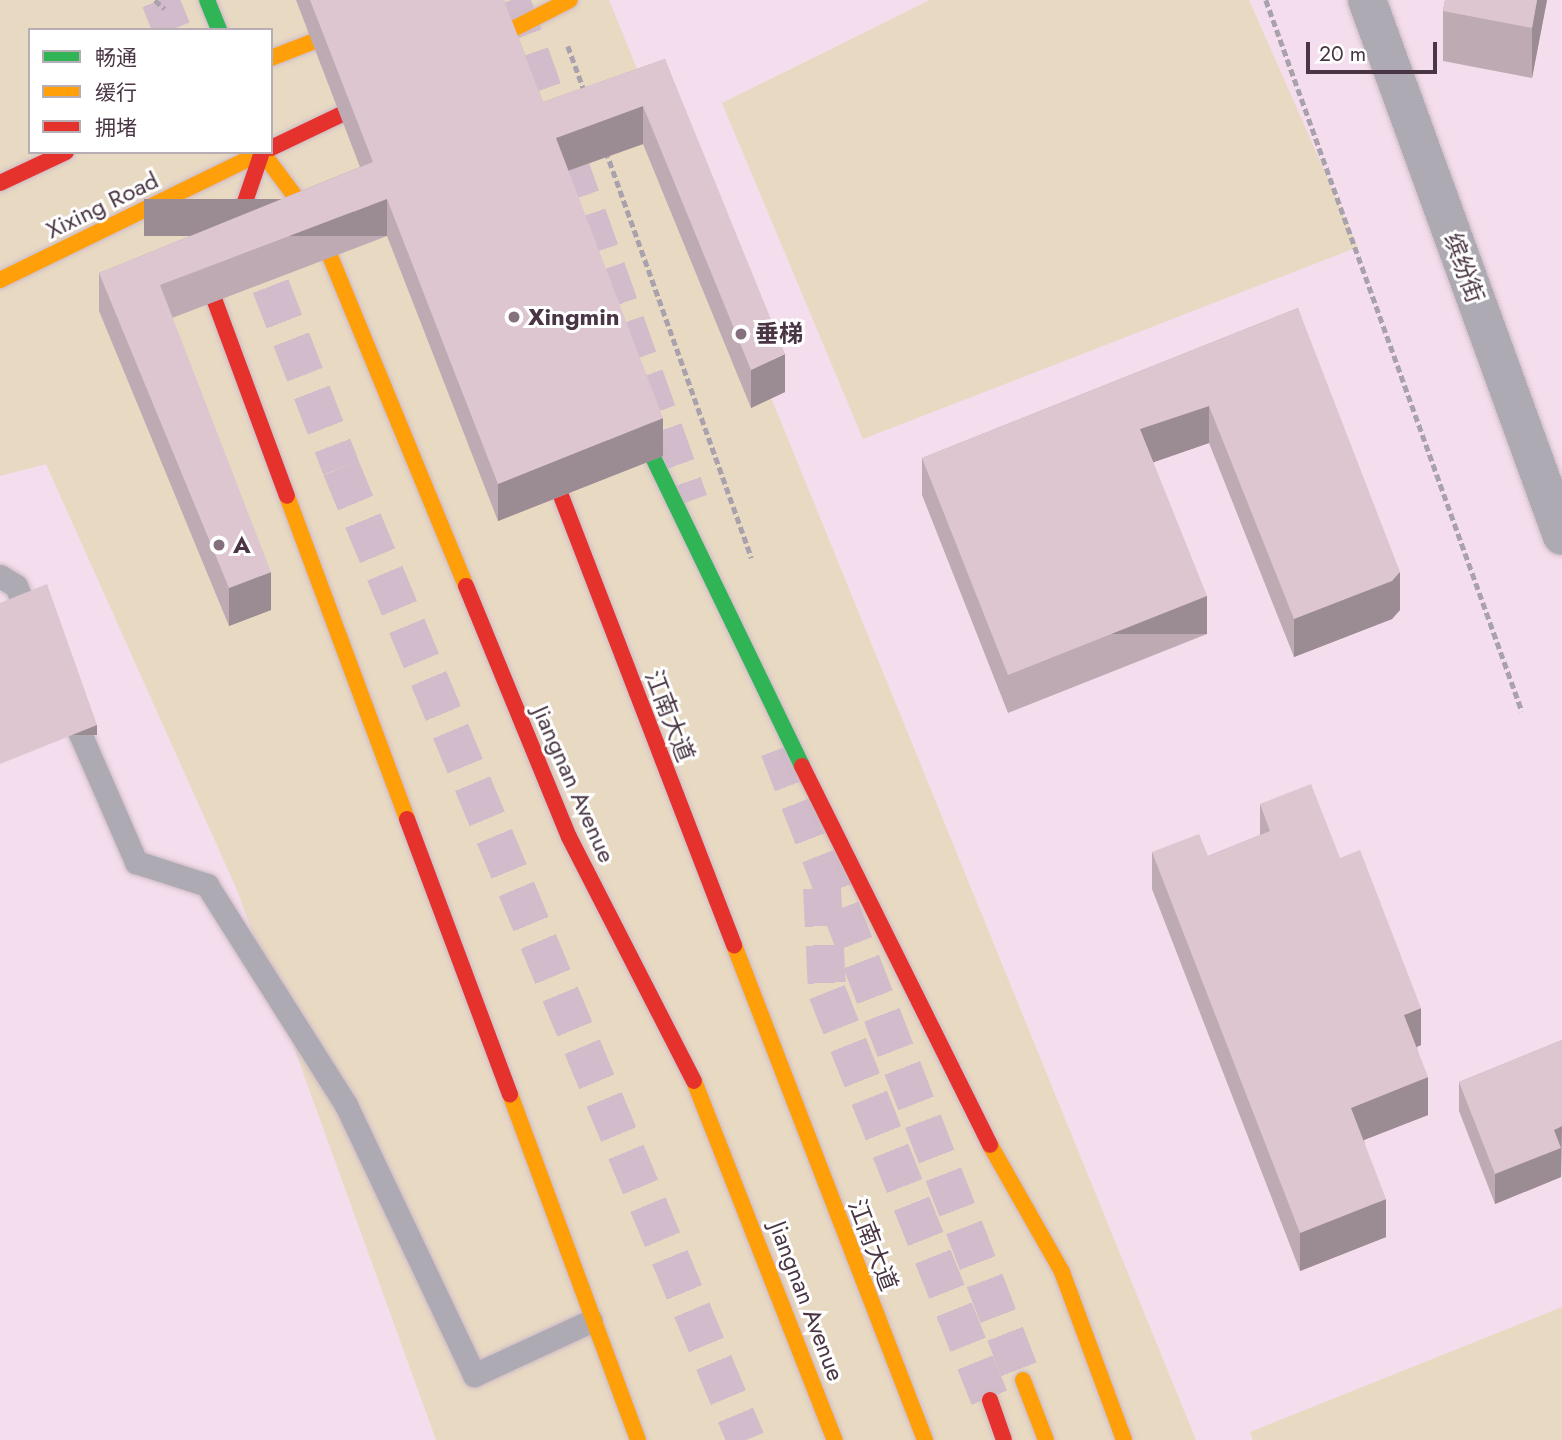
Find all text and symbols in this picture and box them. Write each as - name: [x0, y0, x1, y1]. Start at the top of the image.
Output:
- legend: [28, 28, 273, 154]
- scale bar: [1310, 28, 1441, 72]
- text: 20 m: [1319, 39, 1366, 69]
- text: 畅通: [95, 43, 137, 73]
- text: 缓行: [95, 78, 137, 108]
- text: 拥堵: [95, 113, 137, 143]
- street label: Xixing Road: [41, 166, 163, 244]
- street label: 缤纷街: [1438, 229, 1490, 307]
- place label: Xingmin: [528, 303, 620, 331]
- marker: Xingmin: [506, 309, 522, 325]
- place label: 垂梯: [755, 320, 803, 348]
- marker: 垂梯: [733, 326, 749, 342]
- place label: A: [233, 531, 251, 559]
- marker: A: [211, 537, 227, 553]
- street label: 江南大道: [639, 666, 701, 766]
- street label: Jiangnan Avenue: [527, 701, 621, 867]
- street label: 江南大道: [842, 1195, 904, 1295]
- street label: Jiangnan Avenue: [763, 1217, 851, 1385]

